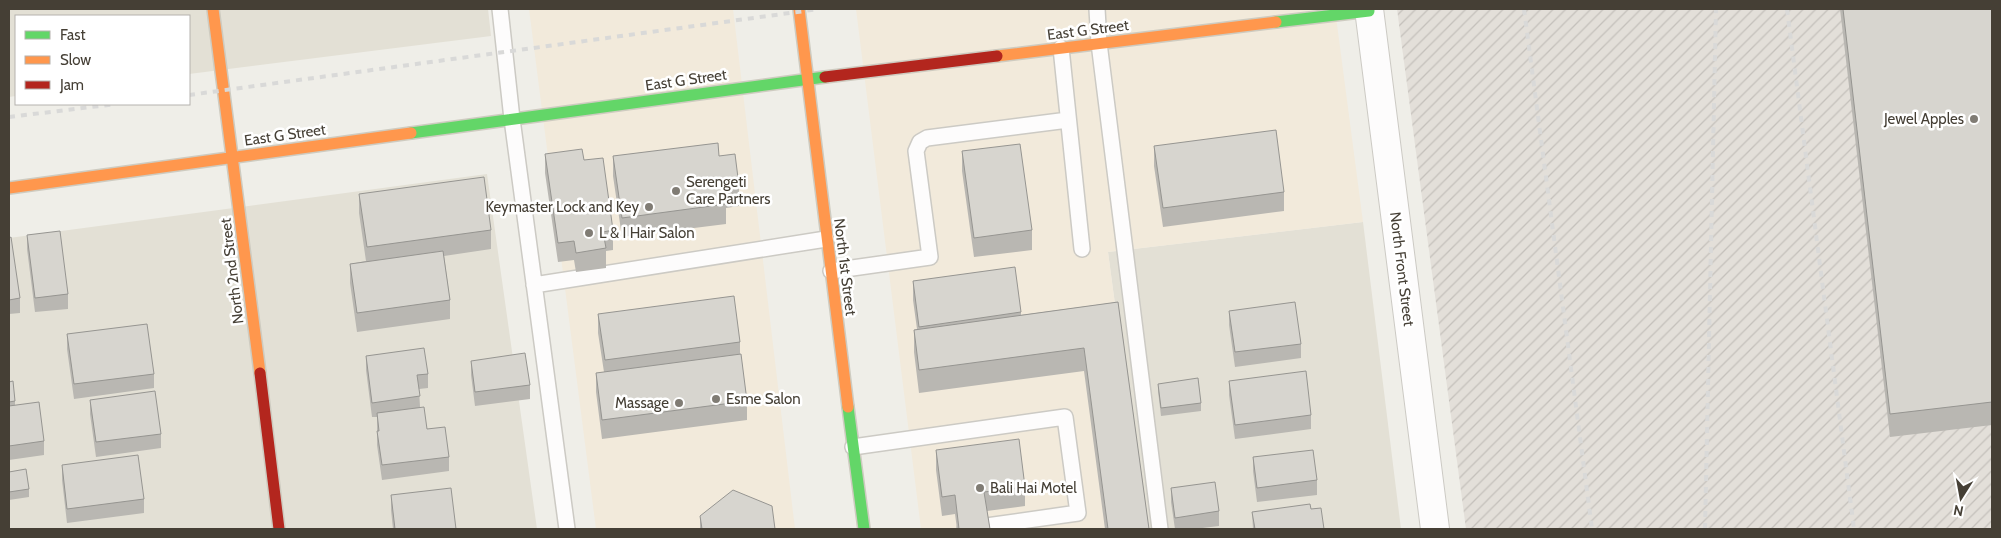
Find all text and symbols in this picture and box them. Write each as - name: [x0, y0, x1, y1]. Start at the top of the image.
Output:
- legend: [15, 15, 190, 105]
- street label: East G Street: [1046, 16, 1130, 44]
- text: Fast: [60, 26, 85, 44]
- text: Slow: [60, 51, 91, 69]
- street label: East G Street: [644, 65, 728, 95]
- text: Jam: [59, 76, 84, 94]
- place label: Jewel Apples: [1883, 110, 1964, 128]
- marker: Jewel Apples: [1968, 113, 1980, 125]
- street label: East G Street: [243, 120, 327, 150]
- place label: Serengeti Care Partners: [686, 173, 770, 208]
- marker: Serengeti Care Partners: [670, 185, 682, 197]
- place label: Keymaster Lock and Key: [486, 198, 639, 216]
- marker: Keymaster Lock and Key: [643, 201, 655, 213]
- street label: North Front Street: [1386, 211, 1418, 327]
- street label: North 2nd Street: [217, 217, 247, 325]
- street label: North 1st Street: [830, 217, 860, 317]
- place label: L & I Hair Salon: [599, 224, 695, 242]
- marker: L & I Hair Salon: [583, 227, 595, 239]
- place label: Esme Salon: [726, 390, 801, 408]
- marker: Esme Salon: [710, 393, 722, 405]
- place label: Massage: [615, 394, 669, 412]
- marker: Massage: [673, 397, 685, 409]
- north arrow: [1936, 473, 1986, 523]
- place label: Bali Hai Motel: [990, 479, 1077, 497]
- marker: Bali Hai Motel: [974, 482, 986, 494]
- text: N: [1952, 501, 1965, 521]

